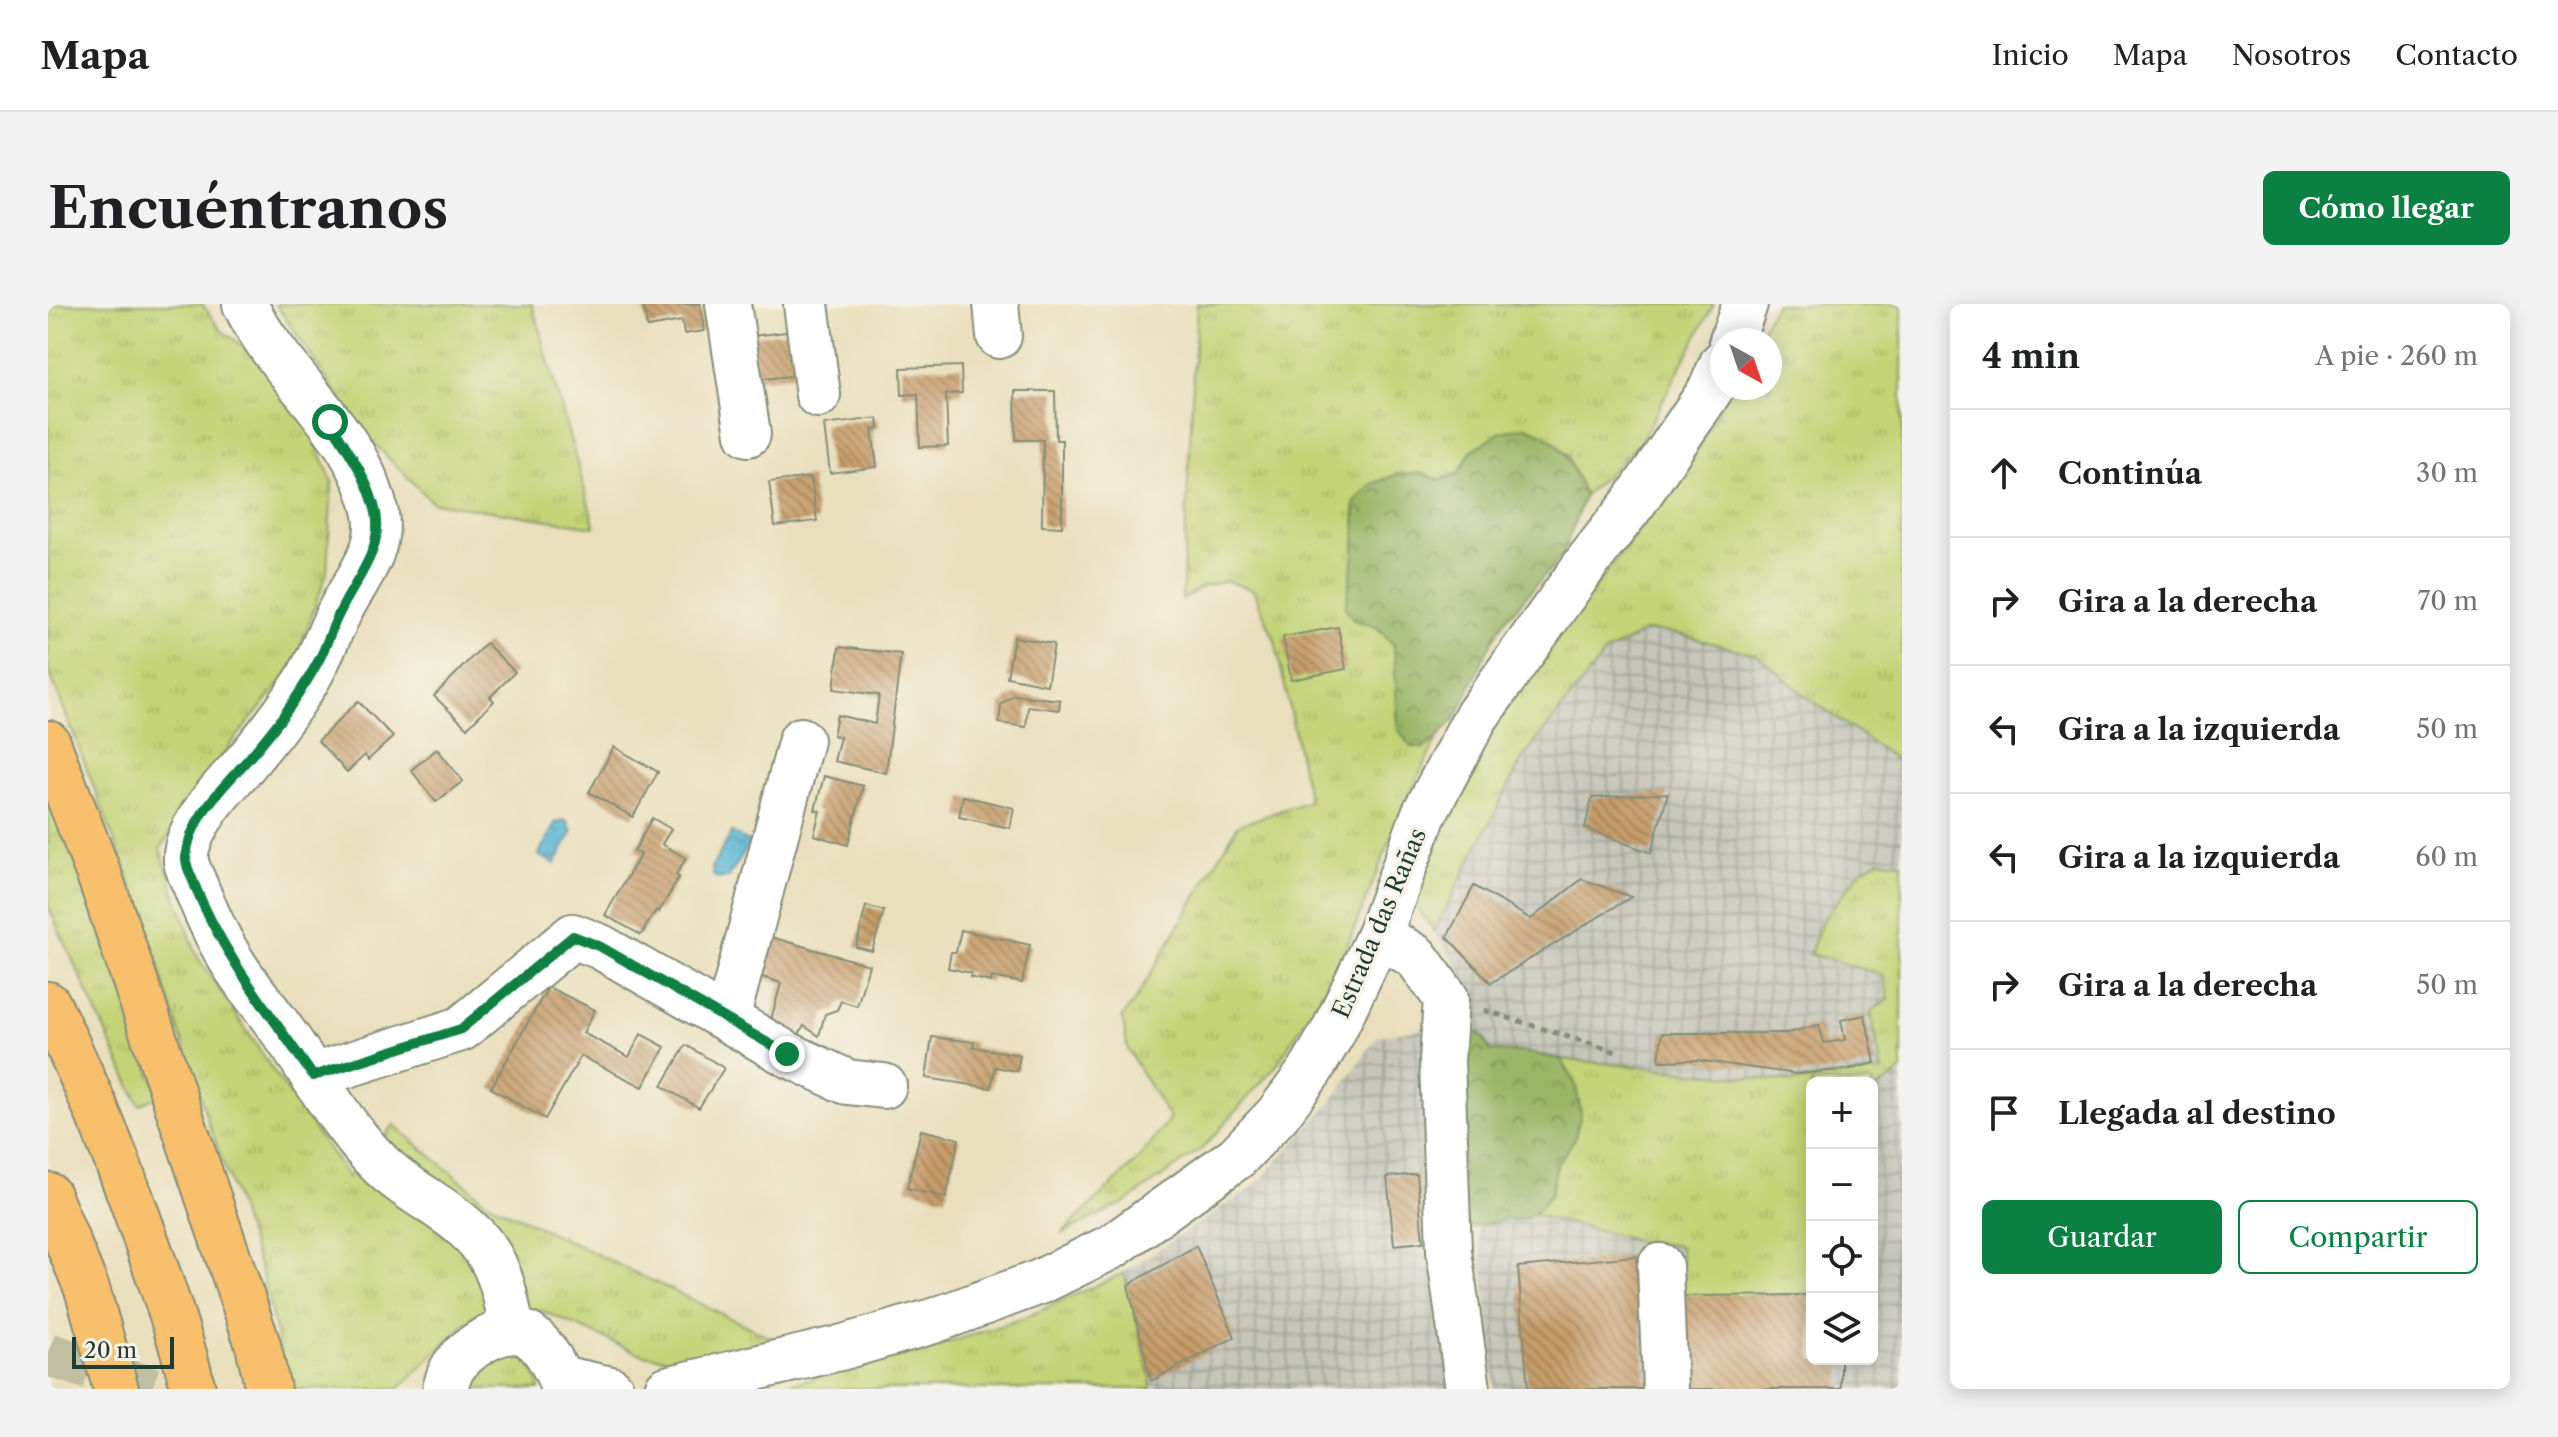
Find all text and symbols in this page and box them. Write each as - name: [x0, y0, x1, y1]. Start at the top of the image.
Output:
- text: Mapa: [40, 32, 150, 79]
- text: Inicio: [1992, 38, 2069, 72]
- text: Mapa: [2113, 38, 2188, 72]
- text: Nosotros: [2232, 38, 2351, 72]
- text: Contacto: [2395, 38, 2518, 72]
- button: Cómo llegar: [2263, 171, 2510, 245]
- text: Encuéntranos: [48, 174, 448, 243]
- north arrow: [1710, 328, 1782, 400]
- text: 4 min: [1982, 335, 2080, 377]
- text: A pie · 260 m: [2315, 340, 2478, 372]
- route start: [312, 404, 348, 440]
- icon: ahead: [1982, 451, 2026, 495]
- text: Continúa: [2058, 455, 2202, 492]
- text: 30 m: [2416, 457, 2478, 489]
- icon: right: [1982, 579, 2026, 623]
- text: Gira a la derecha: [2058, 583, 2317, 620]
- text: 70 m: [2418, 585, 2478, 617]
- icon: left: [1982, 707, 2026, 751]
- text: Gira a la izquierda: [2058, 711, 2340, 748]
- text: 50 m: [2416, 713, 2478, 745]
- street label: Estrada das Rañas: [1326, 824, 1432, 1022]
- icon: left: [1982, 835, 2026, 879]
- text: Gira a la izquierda: [2058, 839, 2340, 876]
- text: 60 m: [2415, 841, 2478, 873]
- icon: right: [1982, 963, 2026, 1007]
- text: Gira a la derecha: [2058, 967, 2317, 1004]
- text: 50 m: [2416, 969, 2478, 1001]
- route end: [769, 1036, 805, 1072]
- map controls: [1806, 1077, 1878, 1365]
- button: +: [1806, 1077, 1878, 1149]
- icon: arrive: [1982, 1091, 2026, 1135]
- text: Llegada al destino: [2058, 1095, 2336, 1132]
- button: −: [1806, 1149, 1878, 1221]
- button: Guardar: [1982, 1200, 2222, 1274]
- button: Compartir: [2238, 1200, 2478, 1274]
- button: locate: [1806, 1221, 1878, 1293]
- button: layers: [1806, 1293, 1878, 1365]
- scale bar: [72, 1333, 174, 1369]
- text: 20 m: [84, 1337, 137, 1364]

